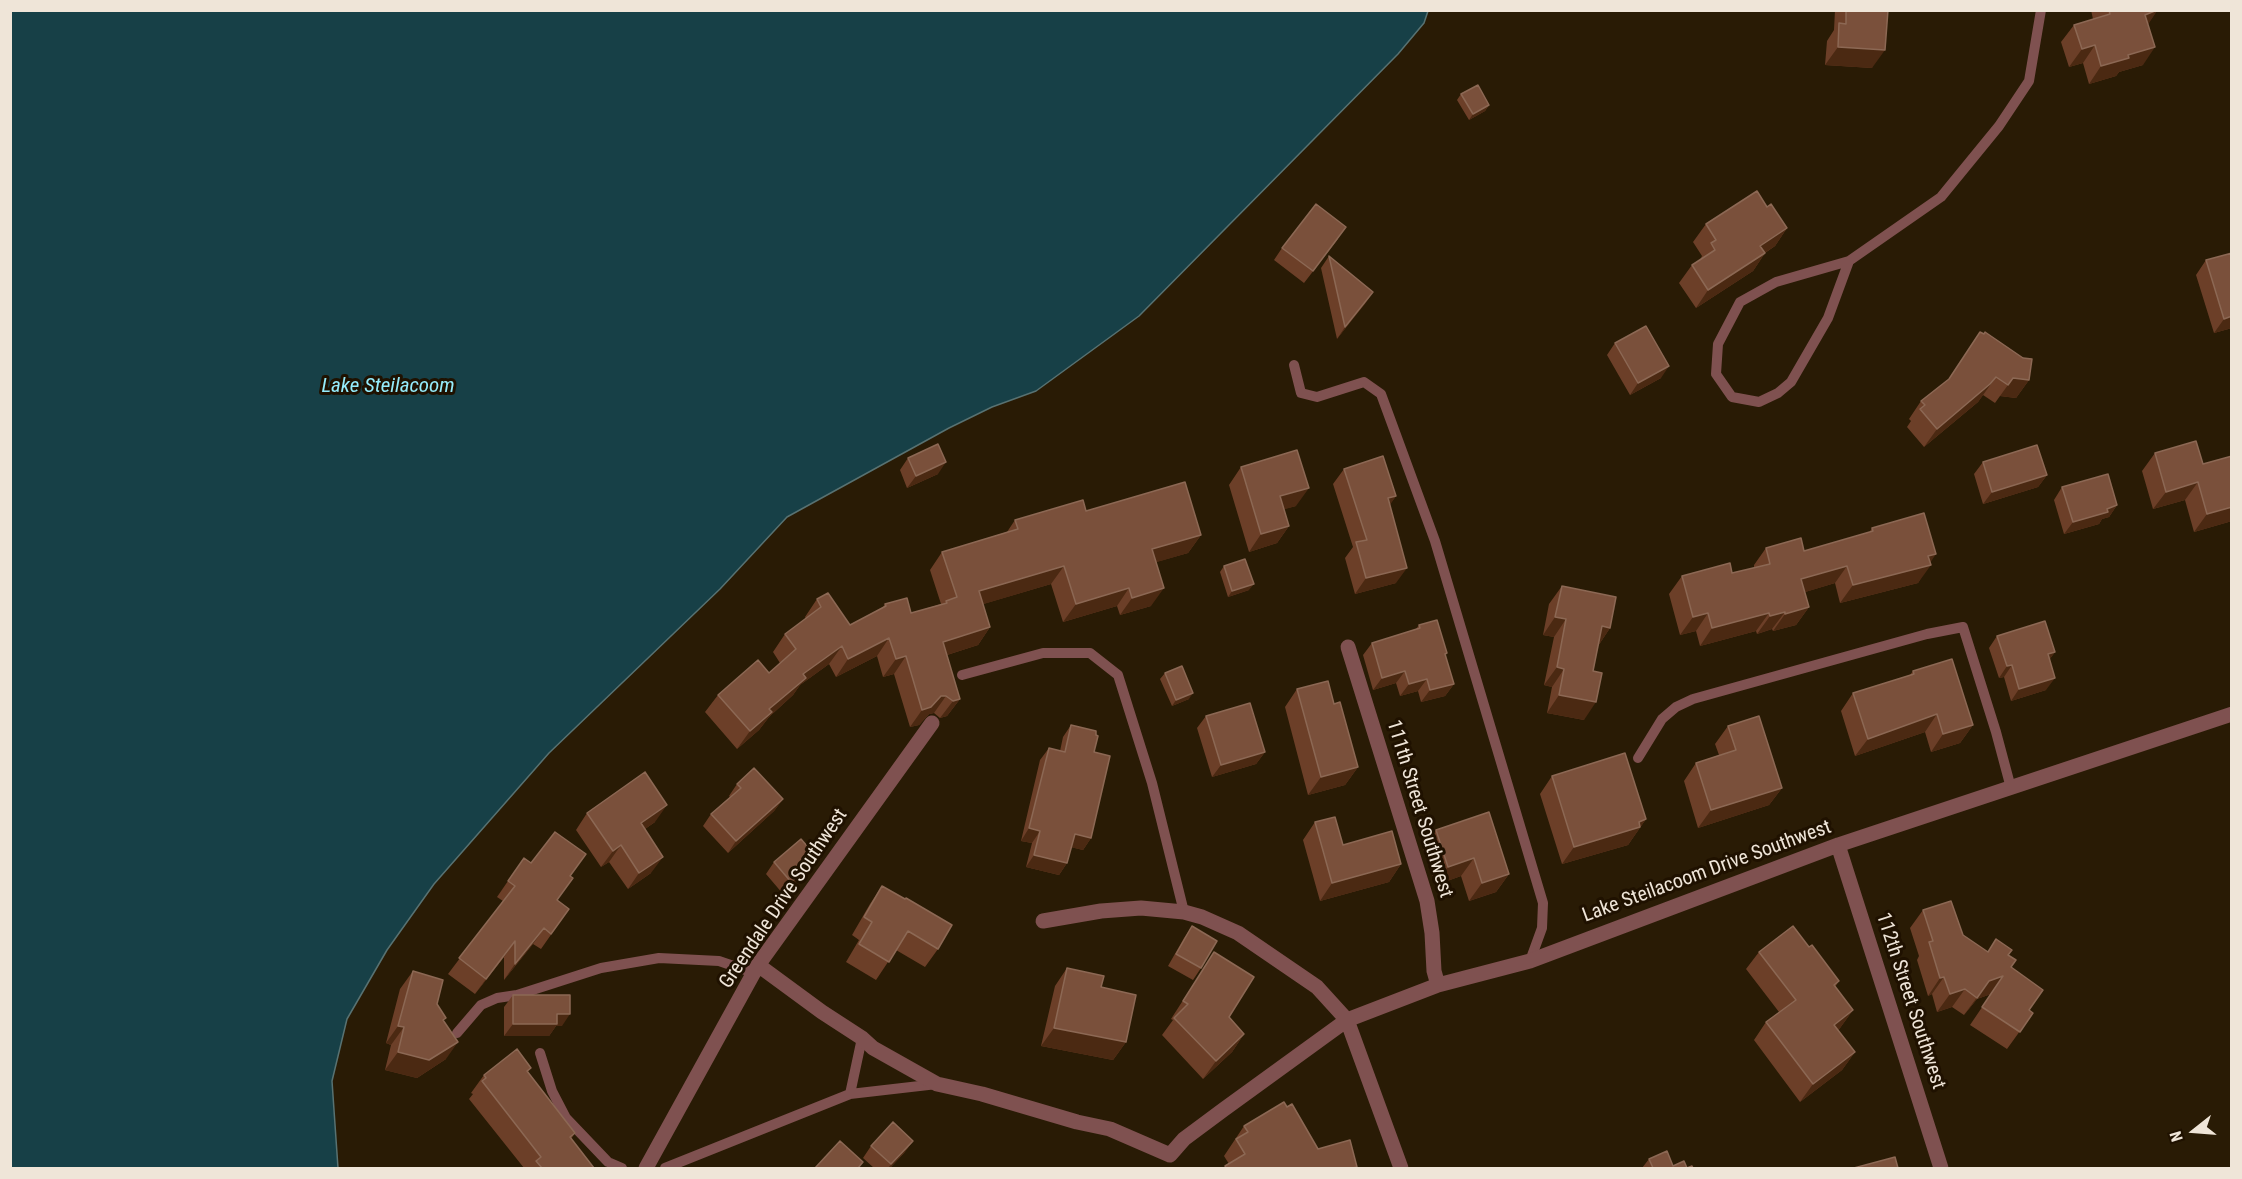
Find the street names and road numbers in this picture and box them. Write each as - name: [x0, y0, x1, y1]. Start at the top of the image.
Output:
- street label: 111th Street Southwest: [1381, 717, 1457, 901]
- street label: Greendale Drive Southwest: [715, 805, 853, 993]
- street label: Lake Steilacoom Drive Southwest: [1579, 816, 1835, 928]
- street label: 112th Street Southwest: [1870, 910, 1950, 1092]

